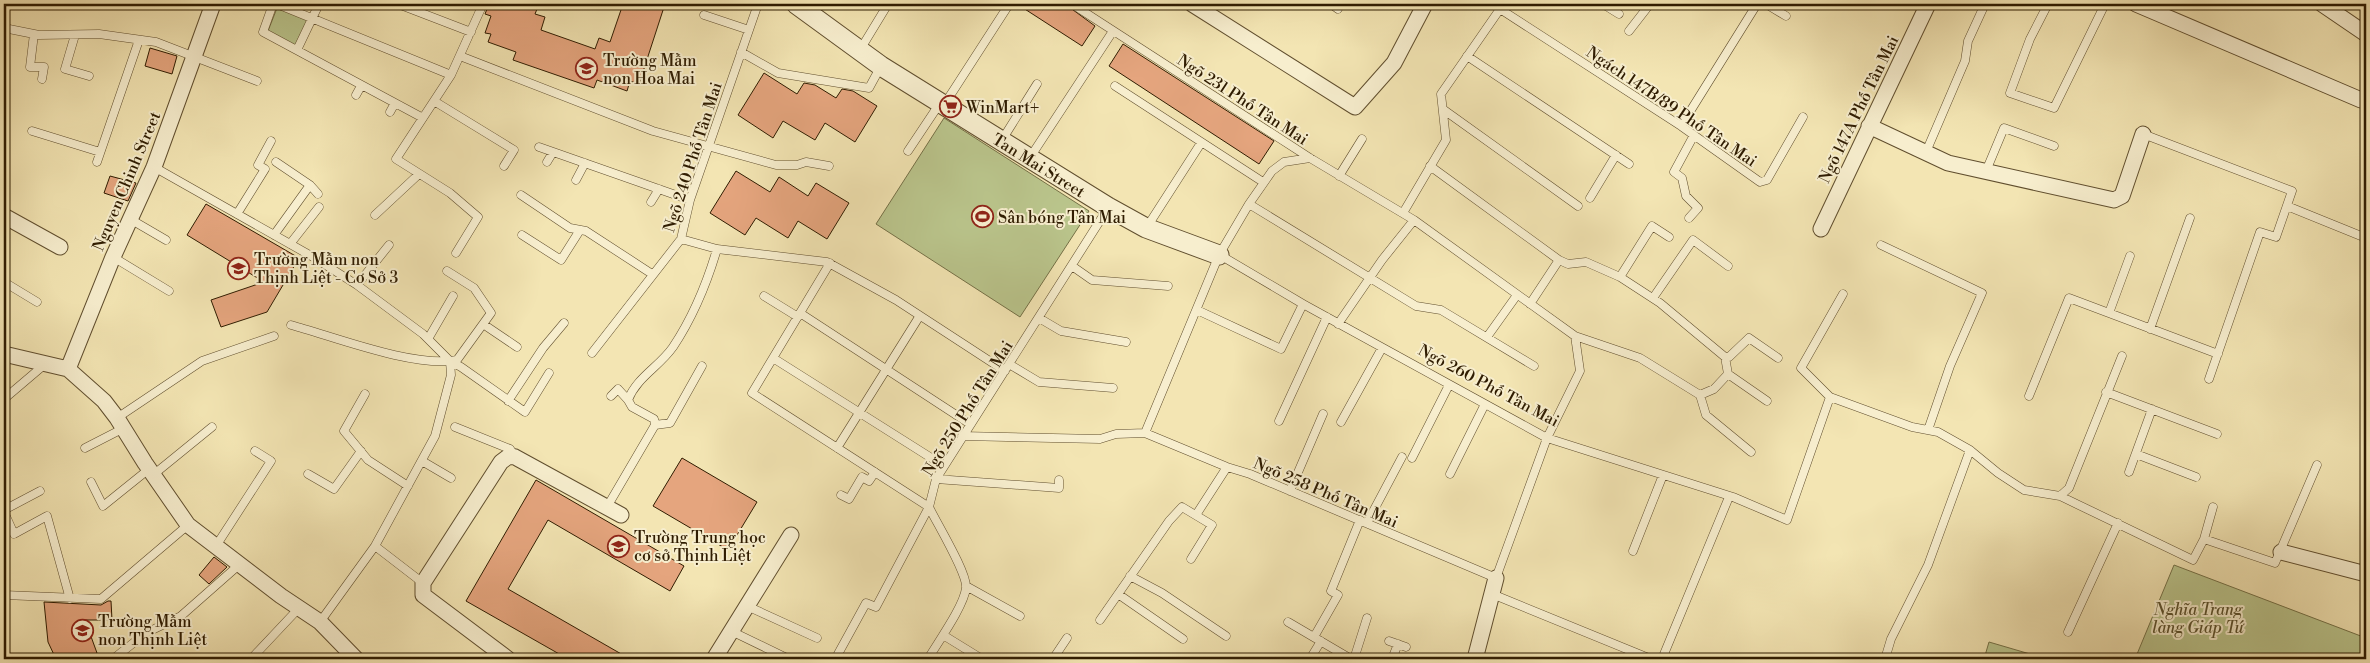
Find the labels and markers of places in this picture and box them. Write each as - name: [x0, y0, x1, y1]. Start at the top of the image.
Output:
- place label: Trường Mầm non Hoa Mai: [603, 51, 696, 89]
- school or university icon: Trường Mầm non Hoa Mai: [575, 57, 599, 81]
- supermarket icon: WinMart+: [938, 95, 962, 119]
- place label: WinMart+: [965, 98, 1039, 118]
- sports icon: Sân bóng Tân Mai: [970, 205, 994, 229]
- place label: Sân bóng Tân Mai: [998, 208, 1126, 228]
- place label: Trường Mầm non Thịnh Liệt - Cơ Sở 3: [254, 250, 398, 288]
- school or university icon: Trường Mầm non Thịnh Liệt - Cơ Sở 3: [226, 256, 250, 280]
- place label: Trường Trung học cơ sở Thịnh Liệt: [634, 528, 766, 566]
- school or university icon: Trường Trung học cơ sở Thịnh Liệt: [606, 534, 630, 558]
- place label: Trường Mầm non Thịnh Liệt: [98, 612, 207, 650]
- school or university icon: Trường Mầm non Thịnh Liệt: [70, 618, 94, 642]

